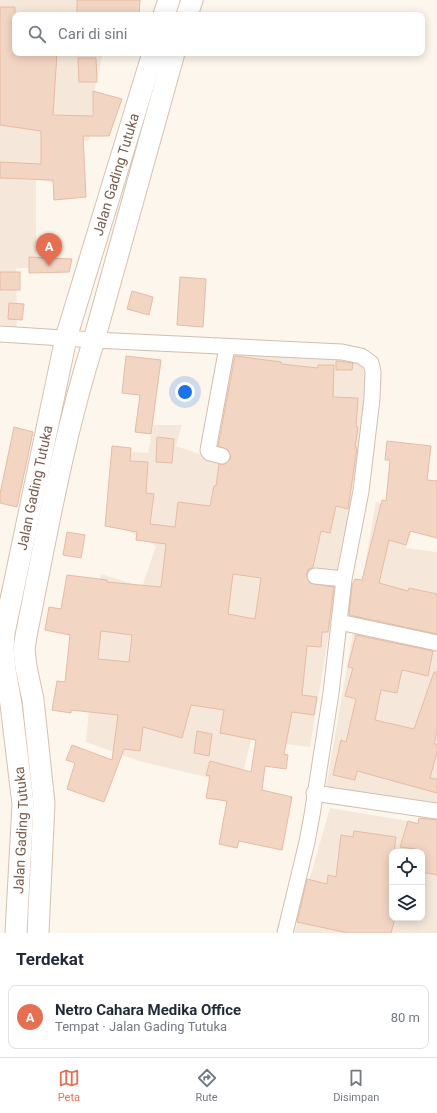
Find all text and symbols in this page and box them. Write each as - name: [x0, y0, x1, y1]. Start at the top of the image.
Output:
- search box: [12, 12, 425, 56]
- icon: search: [26, 23, 48, 45]
- text: Cari di sini: [58, 25, 128, 43]
- street label: Jalan Gading Tutuka: [90, 111, 142, 238]
- pin: A: [36, 233, 62, 266]
- your location: [175, 382, 195, 402]
- street label: Jalan Gading Tutuka: [14, 424, 55, 552]
- street label: Jalan Gading Tutuka: [10, 766, 31, 894]
- map controls: [389, 849, 425, 921]
- button: locate: [389, 849, 425, 885]
- button: layers: [389, 885, 425, 921]
- text: Terdekat: [16, 949, 84, 969]
- text: Netro Cahara Medika Office: [55, 1001, 241, 1019]
- text: A: [26, 1010, 34, 1025]
- text: 80 m: [391, 1010, 420, 1025]
- text: Tempat · Jalan Gading Tutuka: [55, 1019, 227, 1034]
- tab: Peta: [58, 1067, 80, 1104]
- tab: Rute: [195, 1067, 218, 1104]
- tab: Disimpan: [333, 1067, 379, 1104]

